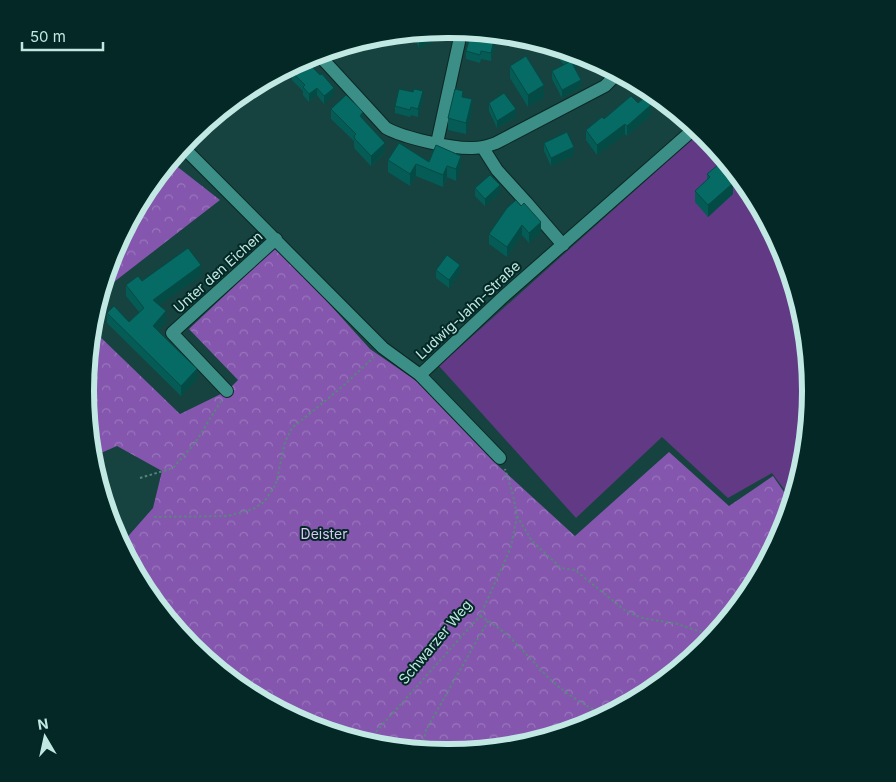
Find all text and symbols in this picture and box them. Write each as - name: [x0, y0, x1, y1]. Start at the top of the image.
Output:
- scale bar: [22, 20, 104, 52]
- text: 50 m: [30, 27, 66, 46]
- street label: Unter den Eichen: [170, 227, 266, 316]
- street label: Ludwig-Jahn-Straße: [412, 257, 523, 362]
- park label: Deister: [301, 525, 347, 542]
- street label: Schwarzer Weg: [394, 596, 475, 687]
- north arrow: [20, 712, 70, 762]
- text: N: [36, 714, 49, 733]

